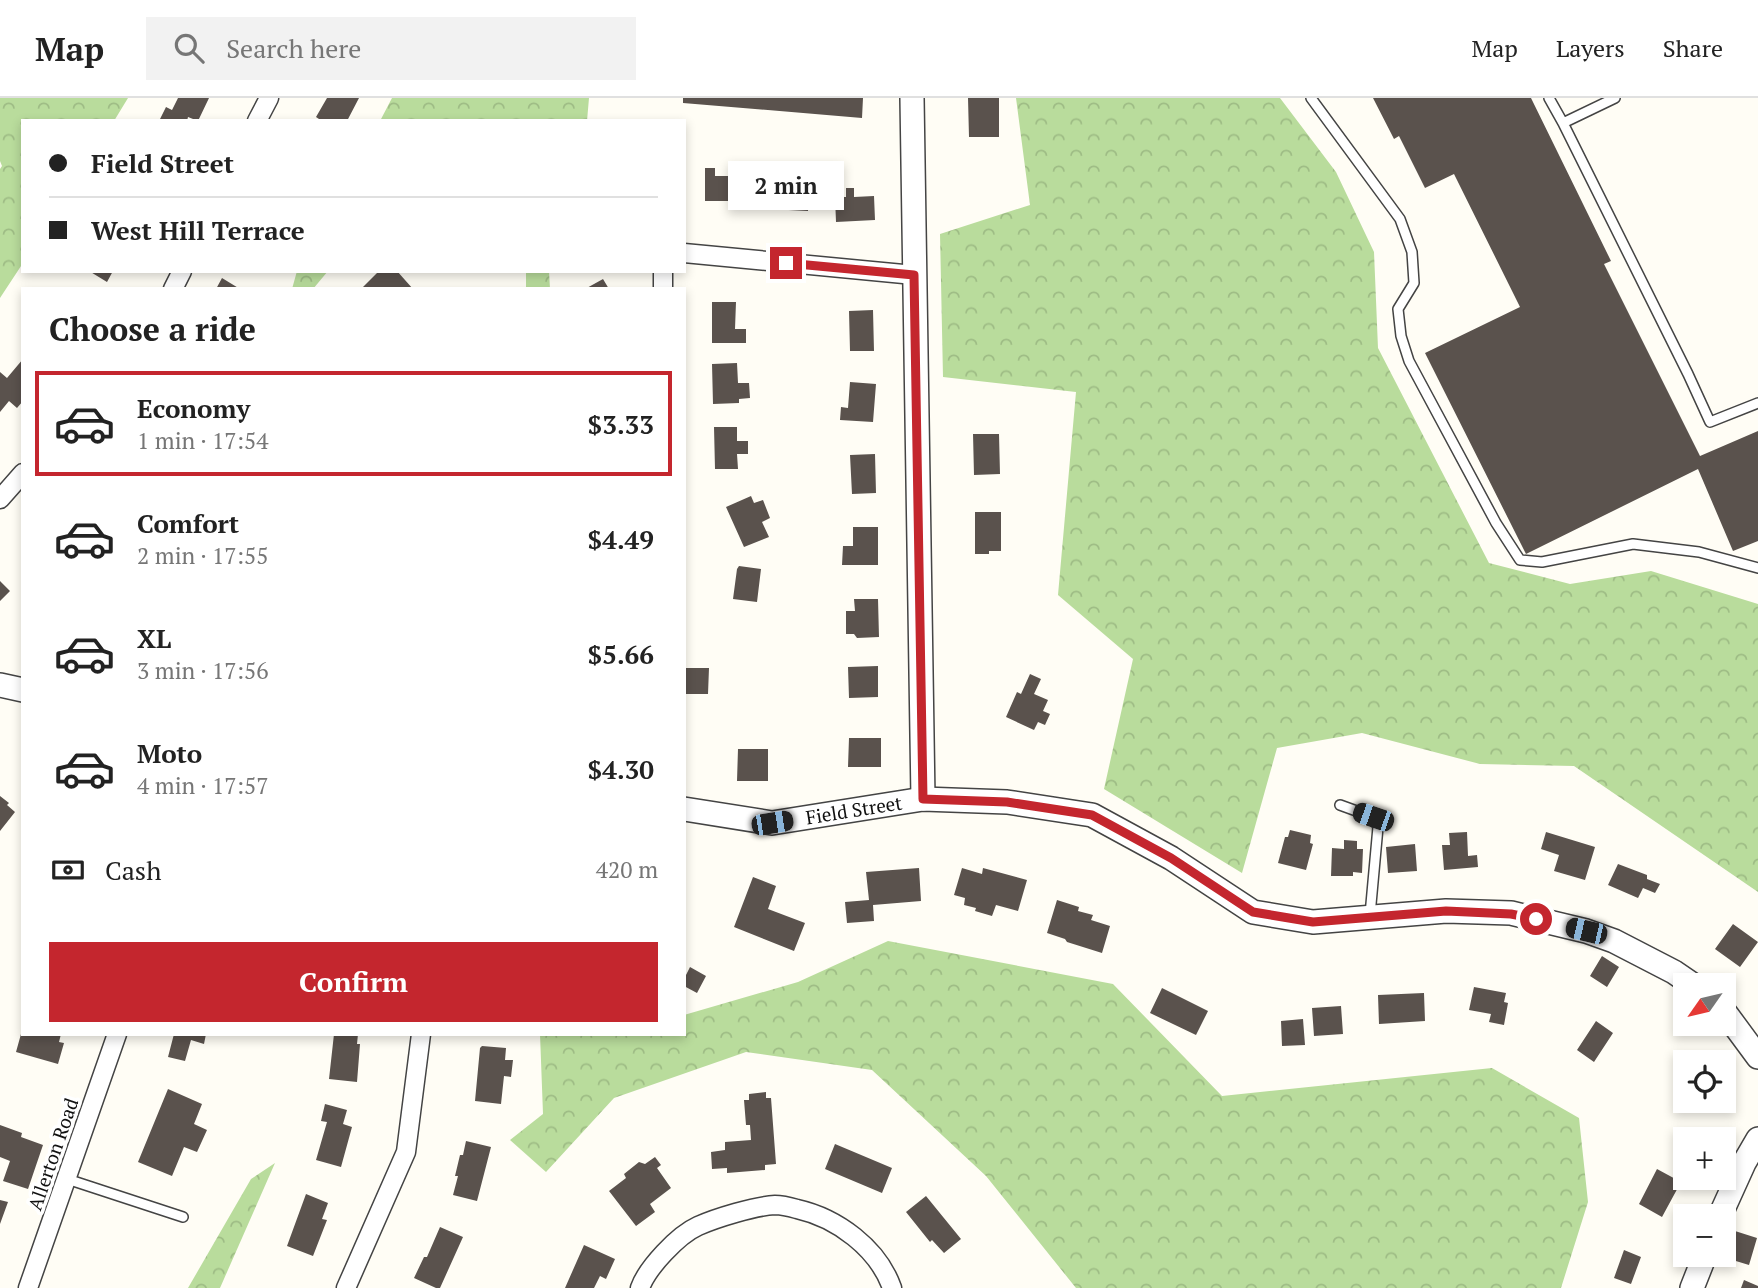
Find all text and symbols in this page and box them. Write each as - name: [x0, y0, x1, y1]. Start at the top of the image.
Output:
- search box: [146, 17, 636, 80]
- text: Map: [35, 27, 104, 70]
- icon: search: [170, 29, 208, 67]
- text: Search here: [226, 31, 361, 65]
- text: Map: [1471, 32, 1518, 64]
- text: Layers: [1556, 32, 1625, 64]
- text: Share: [1663, 32, 1723, 64]
- text: Field Street: [91, 146, 234, 180]
- callout: 2 min: [728, 162, 844, 211]
- text: 2 min: [755, 170, 817, 201]
- text: West Hill Terrace: [91, 213, 305, 247]
- route end: [770, 247, 802, 279]
- text: Choose a ride: [49, 308, 256, 350]
- text: Economy: [137, 391, 250, 425]
- icon: car: [53, 392, 116, 455]
- text: $3.33: [588, 407, 654, 441]
- text: 1 min · 17:54: [137, 425, 269, 456]
- text: Comfort: [137, 506, 239, 540]
- icon: car: [53, 507, 116, 570]
- text: $4.49: [588, 522, 654, 556]
- text: 2 min · 17:55: [137, 540, 269, 571]
- text: XL: [137, 621, 171, 655]
- icon: car: [53, 622, 116, 685]
- text: $5.66: [588, 637, 654, 671]
- text: 3 min · 17:56: [137, 655, 269, 686]
- text: Moto: [137, 736, 202, 770]
- icon: car: [53, 737, 116, 800]
- text: $4.30: [588, 752, 654, 786]
- text: 4 min · 17:57: [137, 770, 269, 801]
- street label: Field Street: [804, 790, 904, 829]
- car: [1350, 800, 1397, 834]
- car: [750, 809, 795, 837]
- icon: cash: [49, 851, 87, 889]
- text: Cash: [105, 853, 161, 887]
- text: 420 m: [596, 854, 658, 885]
- route start: [1520, 903, 1552, 935]
- car: [1564, 916, 1609, 946]
- button: Confirm: [49, 942, 658, 1022]
- north arrow: [1673, 973, 1736, 1036]
- map controls: [1673, 973, 1736, 1267]
- button: locate: [1673, 1050, 1736, 1113]
- street label: Allerton Road: [22, 1094, 84, 1213]
- button: +: [1673, 1127, 1736, 1190]
- button: −: [1673, 1204, 1736, 1267]

